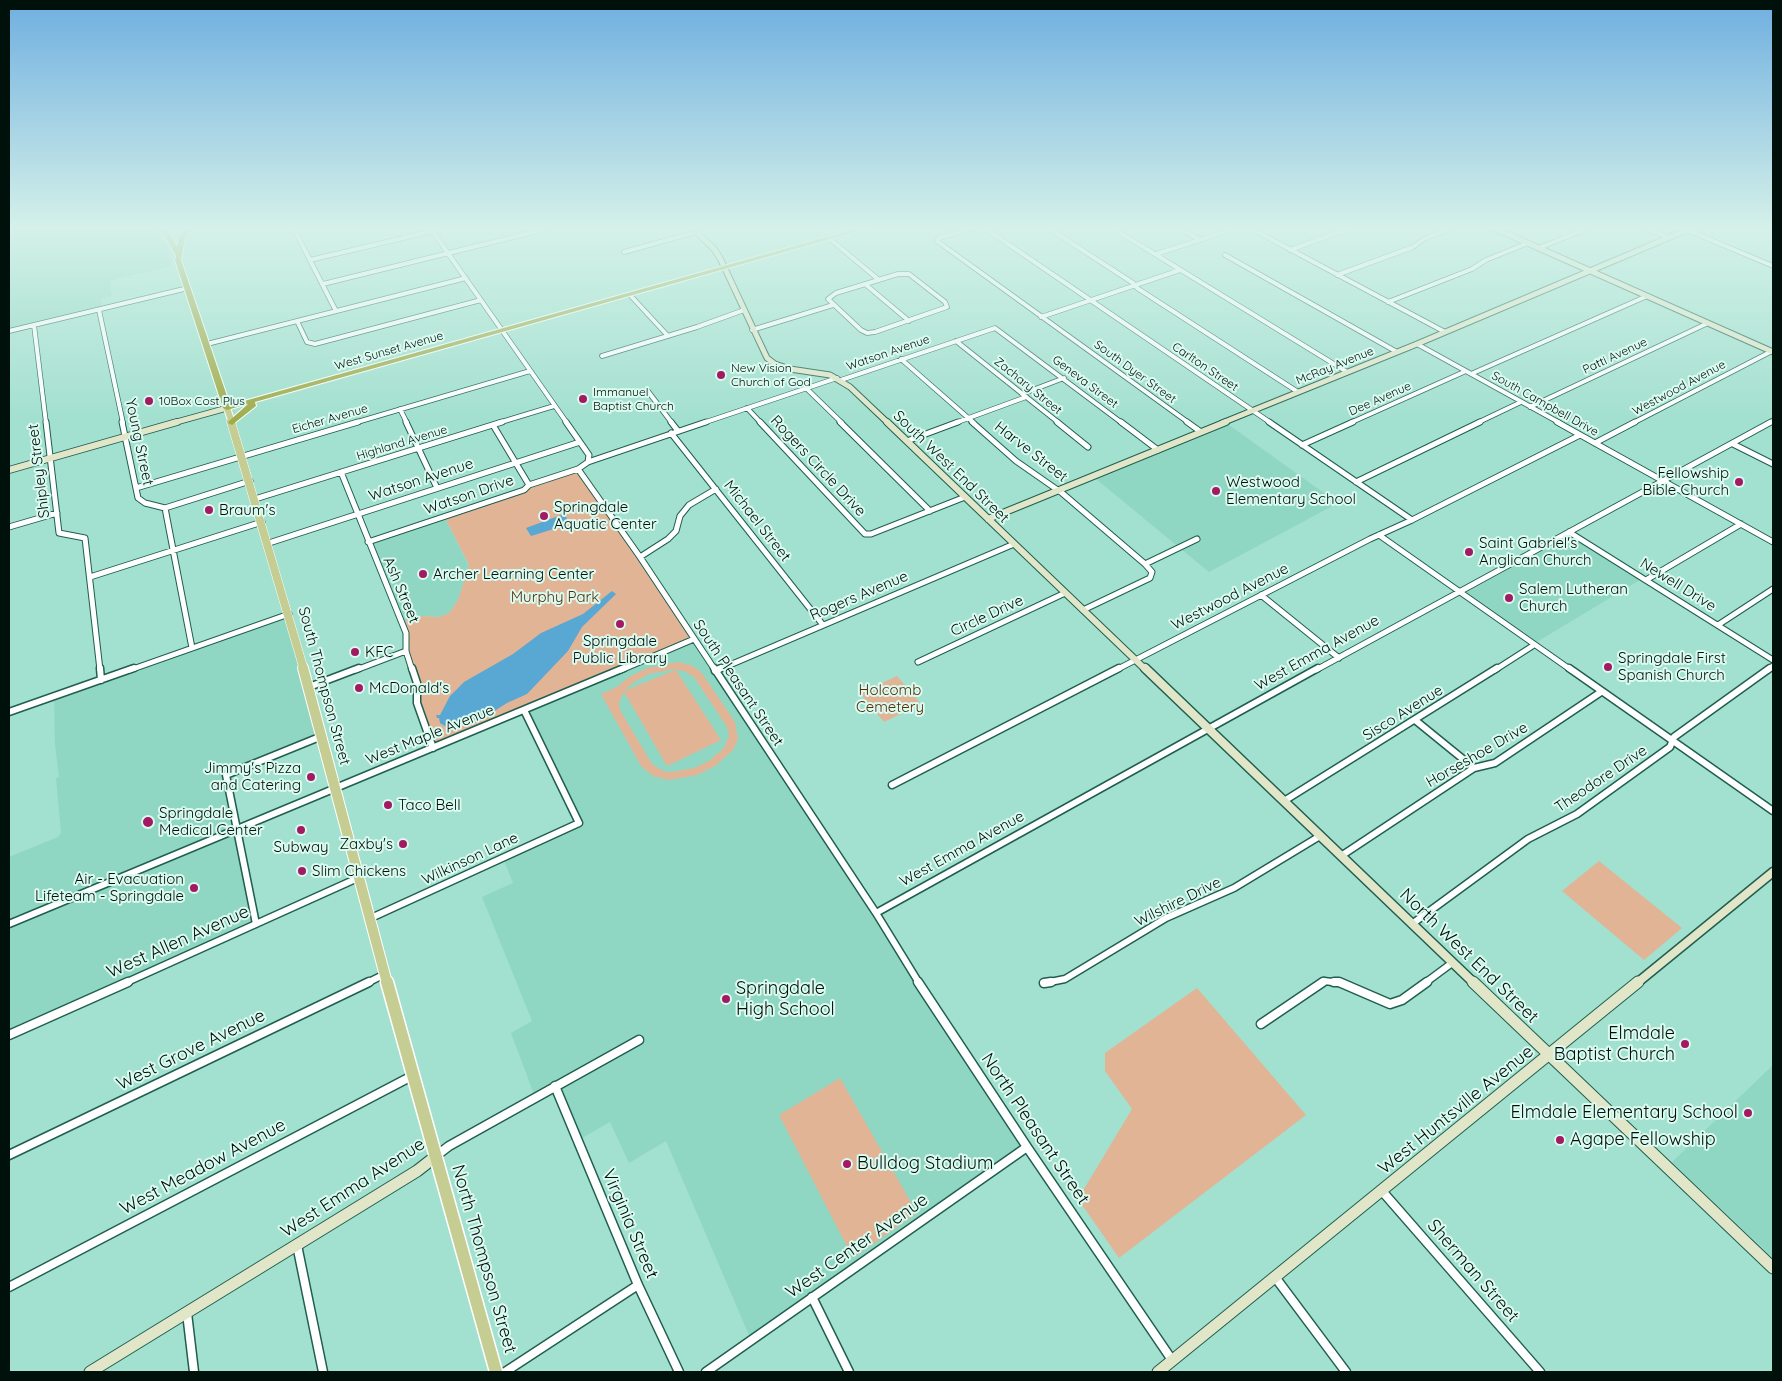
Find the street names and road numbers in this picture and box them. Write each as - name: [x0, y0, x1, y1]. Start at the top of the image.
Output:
- street label: West Sunset Avenue: [333, 329, 445, 373]
- street label: Watson Avenue: [844, 332, 932, 374]
- street label: Patti Avenue: [1581, 335, 1649, 377]
- street label: South Dyer Street: [1091, 337, 1179, 407]
- street label: Carlton Street: [1169, 340, 1241, 394]
- street label: McRay Avenue: [1294, 344, 1376, 388]
- street label: Geneva Street: [1049, 353, 1121, 411]
- street label: Zachary Street: [991, 354, 1065, 418]
- street label: Westwood Avenue: [1630, 357, 1728, 419]
- street label: South Campbell Drive: [1489, 369, 1601, 439]
- street label: Dee Avenue: [1347, 379, 1413, 419]
- street label: Young Street: [121, 397, 157, 487]
- street label: Eicher Avenue: [290, 401, 370, 437]
- street label: South West End Street: [889, 407, 1013, 527]
- street label: Rogers Circle Drive: [767, 412, 869, 520]
- street label: Harve Street: [991, 418, 1071, 486]
- street label: Highland Avenue: [355, 422, 449, 464]
- street label: Shipley Street: [24, 423, 54, 519]
- street label: Watson Avenue: [366, 455, 476, 505]
- street label: Watson Drive: [422, 471, 516, 519]
- street label: Michael Street: [720, 477, 794, 565]
- street label: Ash Street: [379, 554, 423, 626]
- street label: Newell Drive: [1637, 555, 1719, 615]
- street label: Westwood Avenue: [1168, 560, 1292, 634]
- street label: Rogers Avenue: [807, 567, 911, 625]
- street label: Circle Drive: [948, 591, 1026, 641]
- street label: South Thompson Street: [294, 605, 354, 767]
- street label: West Emma Avenue: [1252, 611, 1382, 695]
- street label: South Pleasant Street: [689, 616, 787, 750]
- street label: Sisco Avenue: [1360, 681, 1446, 745]
- street label: West Maple Avenue: [363, 701, 497, 769]
- street label: Horseshoe Drive: [1423, 719, 1531, 791]
- street label: Theodore Drive: [1551, 742, 1651, 816]
- street label: West Emma Avenue: [897, 807, 1027, 891]
- street label: Wilkinson Lane: [419, 829, 521, 889]
- street label: Wilshire Drive: [1132, 873, 1224, 931]
- street label: North West End Street: [1395, 884, 1543, 1028]
- street label: West Allen Avenue: [103, 901, 253, 983]
- street label: West Grove Avenue: [113, 1005, 269, 1095]
- street label: West Huntsville Avenue: [1374, 1041, 1538, 1179]
- street label: North Pleasant Street: [976, 1049, 1094, 1209]
- street label: West Meadow Avenue: [116, 1114, 290, 1220]
- street label: West Emma Avenue: [277, 1133, 429, 1243]
- street label: North Thompson Street: [447, 1162, 521, 1356]
- street label: Virginia Street: [597, 1166, 663, 1282]
- street label: West Center Avenue: [782, 1189, 932, 1303]
- street label: Sherman Street: [1422, 1215, 1524, 1327]

